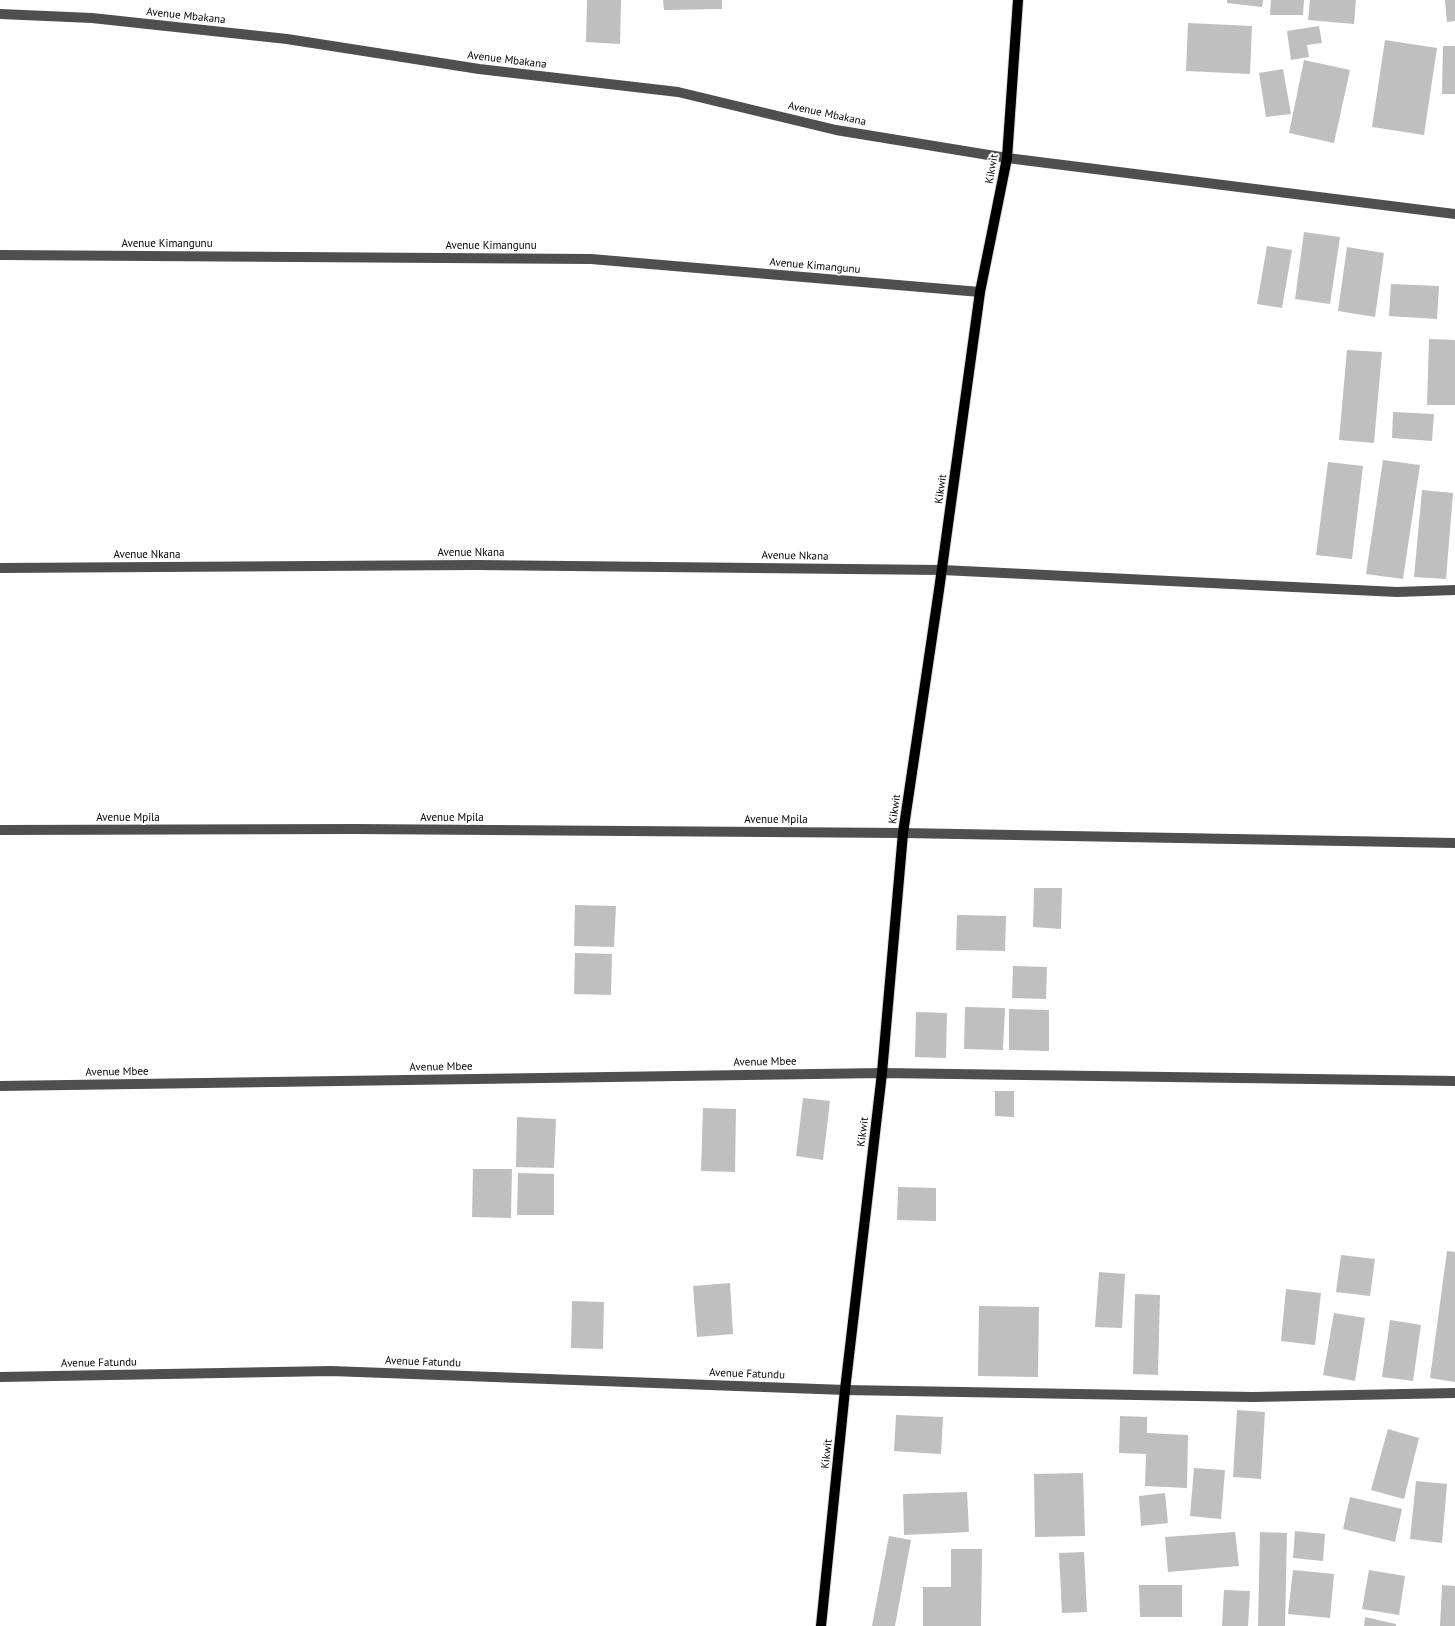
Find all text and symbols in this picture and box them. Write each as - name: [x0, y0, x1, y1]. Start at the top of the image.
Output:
- street label: Avenue Mbakana: [146, 5, 226, 27]
- street label: Avenue Mbakana: [467, 49, 547, 71]
- street label: Avenue Mbakana: [787, 99, 867, 129]
- street label: Kikwit: [983, 153, 1001, 185]
- street label: Avenue Kimangunu: [121, 237, 213, 251]
- street label: Avenue Kimangunu: [445, 239, 537, 253]
- street label: Avenue Kimangunu: [769, 255, 861, 277]
- street label: Kikwit: [932, 473, 950, 505]
- street label: Avenue Nkana: [438, 546, 504, 560]
- street label: Avenue Nkana: [114, 548, 180, 562]
- street label: Avenue Nkana: [761, 549, 829, 563]
- street label: Kikwit: [886, 793, 904, 825]
- street label: Avenue Mpila: [96, 811, 160, 825]
- street label: Avenue Mpila: [420, 811, 484, 825]
- street label: Avenue Mpila: [744, 813, 808, 827]
- street label: Avenue Mbee: [733, 1055, 797, 1069]
- street label: Avenue Mbee: [409, 1060, 473, 1074]
- street label: Avenue Mbee: [85, 1065, 149, 1079]
- street label: Kikwit: [855, 1116, 871, 1148]
- street label: Avenue Fatundu: [385, 1354, 461, 1370]
- street label: Avenue Fatundu: [61, 1356, 137, 1370]
- street label: Avenue Fatundu: [709, 1366, 785, 1382]
- street label: Kikwit: [819, 1439, 835, 1469]

